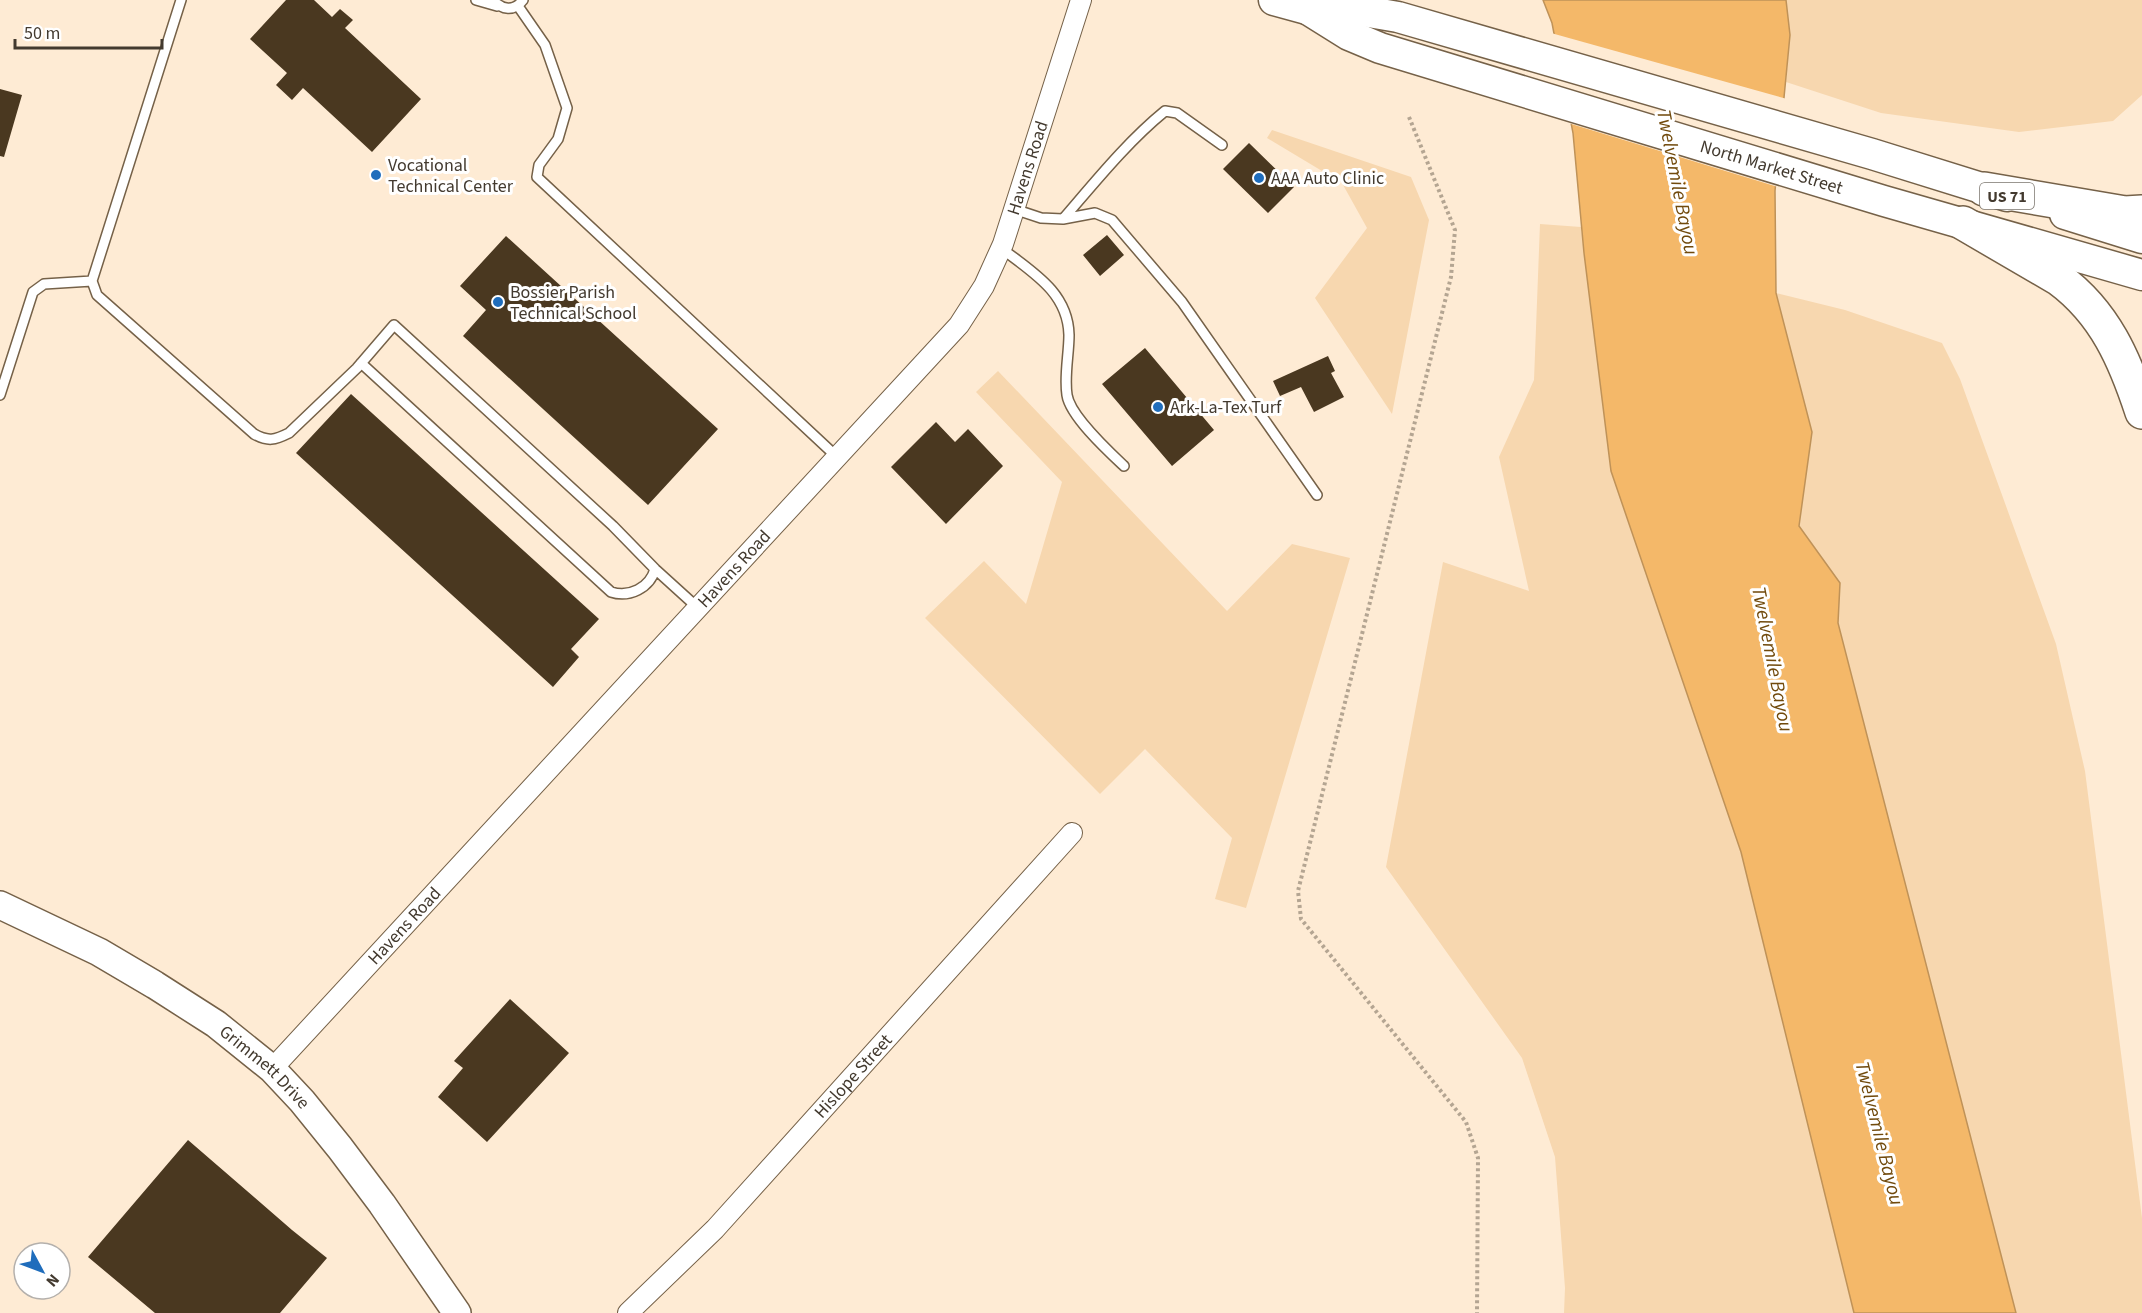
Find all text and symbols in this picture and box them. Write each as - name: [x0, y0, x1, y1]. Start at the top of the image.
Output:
- scale bar: [15, 12, 162, 50]
- text: 50 m: [24, 21, 60, 46]
- water label: Twelvemile Bayou: [1649, 107, 1705, 257]
- street label: Havens Road: [1001, 118, 1055, 218]
- street label: North Market Street: [1697, 134, 1846, 201]
- place label: Vocational Technical Center: [388, 153, 514, 199]
- place label: AAA Auto Clinic: [1271, 166, 1384, 191]
- marker: Vocational Technical Center: [369, 168, 383, 182]
- marker: AAA Auto Clinic: [1252, 171, 1266, 185]
- road number: US 71: [1980, 183, 2034, 209]
- place label: Bossier Parish Technical School: [510, 280, 637, 326]
- marker: Bossier Parish Technical School: [491, 295, 505, 309]
- place label: Ark-La-Tex Turf: [1170, 395, 1282, 420]
- marker: Ark-La-Tex Turf: [1151, 400, 1165, 414]
- street label: Havens Road: [692, 525, 777, 613]
- water label: Twelvemile Bayou: [1744, 584, 1800, 734]
- street label: Havens Road: [362, 882, 447, 970]
- street label: Grimmett Drive: [214, 1019, 316, 1114]
- street label: Hislope Street: [809, 1029, 898, 1124]
- water label: Twelvemile Bayou: [1848, 1058, 1910, 1208]
- north arrow: [12, 1241, 72, 1301]
- text: N: [41, 1269, 64, 1291]

